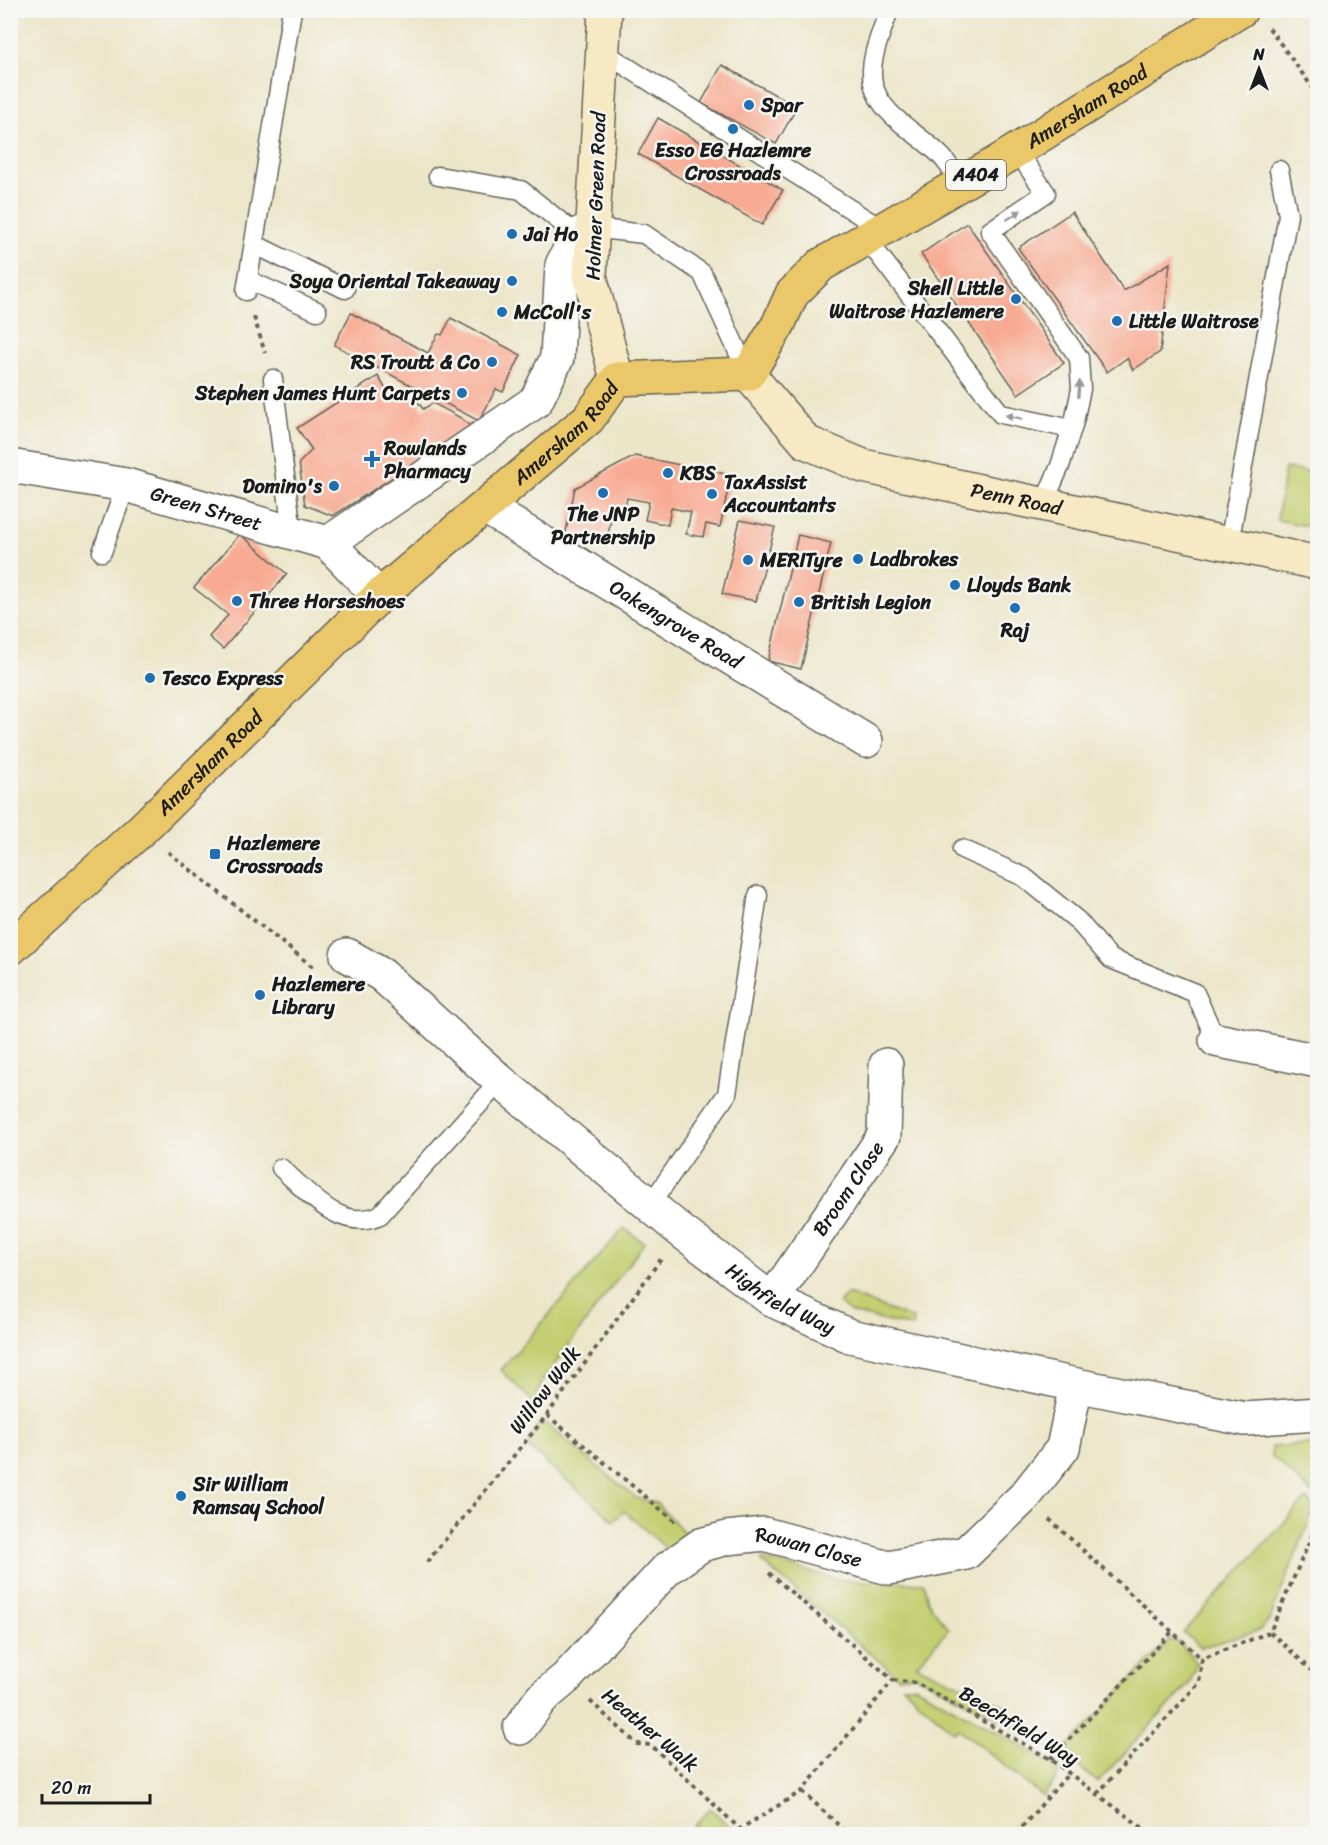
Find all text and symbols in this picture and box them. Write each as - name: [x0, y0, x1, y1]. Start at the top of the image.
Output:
- north arrow: [1229, 39, 1289, 99]
- text: N: [1252, 40, 1265, 69]
- street label: Amersham Road: [1018, 54, 1156, 159]
- place label: Spar: [760, 88, 804, 123]
- marker: Spar: [742, 98, 756, 112]
- street label: Holmer Green Road: [576, 110, 616, 281]
- marker: Esso EG Hazlemre Crossroads: [726, 122, 740, 136]
- place label: Esso EG Hazlemre Crossroads: [655, 133, 812, 191]
- road number: A404: [946, 160, 1006, 190]
- one-way arrow: [1006, 209, 1022, 220]
- place label: Jai Ho: [523, 217, 578, 252]
- marker: Jai Ho: [505, 227, 519, 241]
- place label: Soya Oriental Takeaway: [289, 264, 501, 299]
- place label: Shell Little Waitrose Hazlemere: [829, 271, 1005, 329]
- marker: Soya Oriental Takeaway: [505, 274, 519, 288]
- marker: Shell Little Waitrose Hazlemere: [1009, 292, 1023, 306]
- place label: McColl's: [513, 295, 592, 330]
- place label: Little Waitrose: [1129, 304, 1259, 339]
- marker: McColl's: [495, 305, 509, 319]
- marker: Little Waitrose: [1110, 314, 1124, 328]
- place label: RS Troutt & Co: [350, 345, 480, 380]
- marker: RS Troutt & Co: [485, 355, 499, 369]
- street label: Amersham Road: [503, 372, 629, 494]
- place label: Stephen James Hunt Carpets: [194, 376, 451, 411]
- one-way arrow: [1074, 380, 1084, 399]
- marker: Stephen James Hunt Carpets: [455, 386, 469, 400]
- one-way arrow: [1005, 412, 1024, 421]
- place label: Rowlands Pharmacy: [383, 431, 471, 489]
- marker: Rowlands Pharmacy: [365, 452, 379, 466]
- place label: KBS: [679, 456, 716, 491]
- place label: TaxAssist Accountants: [723, 465, 836, 523]
- marker: KBS: [661, 466, 675, 480]
- place label: Domino's: [243, 469, 323, 504]
- street label: Penn Road: [968, 472, 1066, 526]
- street label: Green Street: [146, 475, 266, 541]
- marker: Domino's: [327, 479, 341, 493]
- marker: The JNP Partnership: [596, 486, 610, 500]
- marker: TaxAssist Accountants: [705, 487, 719, 501]
- place label: The JNP Partnership: [551, 497, 656, 555]
- place label: Ladbrokes: [870, 542, 959, 577]
- place label: MERITyre: [759, 543, 843, 578]
- marker: Ladbrokes: [851, 552, 865, 566]
- marker: MERITyre: [741, 553, 755, 567]
- place label: Lloyds Bank: [967, 568, 1072, 603]
- street label: Oakengrove Road: [603, 570, 750, 679]
- marker: Lloyds Bank: [948, 578, 962, 592]
- place label: Three Horseshoes: [249, 584, 406, 619]
- place label: British Legion: [811, 585, 931, 620]
- marker: Three Horseshoes: [230, 594, 244, 608]
- marker: British Legion: [792, 595, 806, 609]
- marker: Raj: [1008, 601, 1022, 615]
- place label: Raj: [1000, 613, 1030, 648]
- place label: Tesco Express: [162, 661, 284, 696]
- marker: Tesco Express: [143, 671, 157, 685]
- street label: Amersham Road: [147, 700, 272, 825]
- place label: Hazlemere Crossroads: [226, 826, 323, 884]
- marker: Hazlemere Crossroads: [208, 847, 222, 861]
- place label: Hazlemere Library: [271, 967, 366, 1025]
- marker: Hazlemere Library: [253, 988, 267, 1002]
- street label: Broom Close: [803, 1134, 893, 1244]
- street label: Highfield Way: [718, 1253, 842, 1345]
- street label: Willow Walk: [500, 1338, 590, 1442]
- place label: Sir William Ramsay School: [192, 1467, 325, 1525]
- marker: Sir William Ramsay School: [174, 1489, 188, 1503]
- street label: Rowan Close: [753, 1516, 866, 1577]
- street label: Beechfield Way: [952, 1676, 1087, 1776]
- street label: Heather Walk: [593, 1678, 707, 1782]
- scale bar: [42, 1767, 150, 1805]
- text: 20 m: [51, 1772, 91, 1804]

